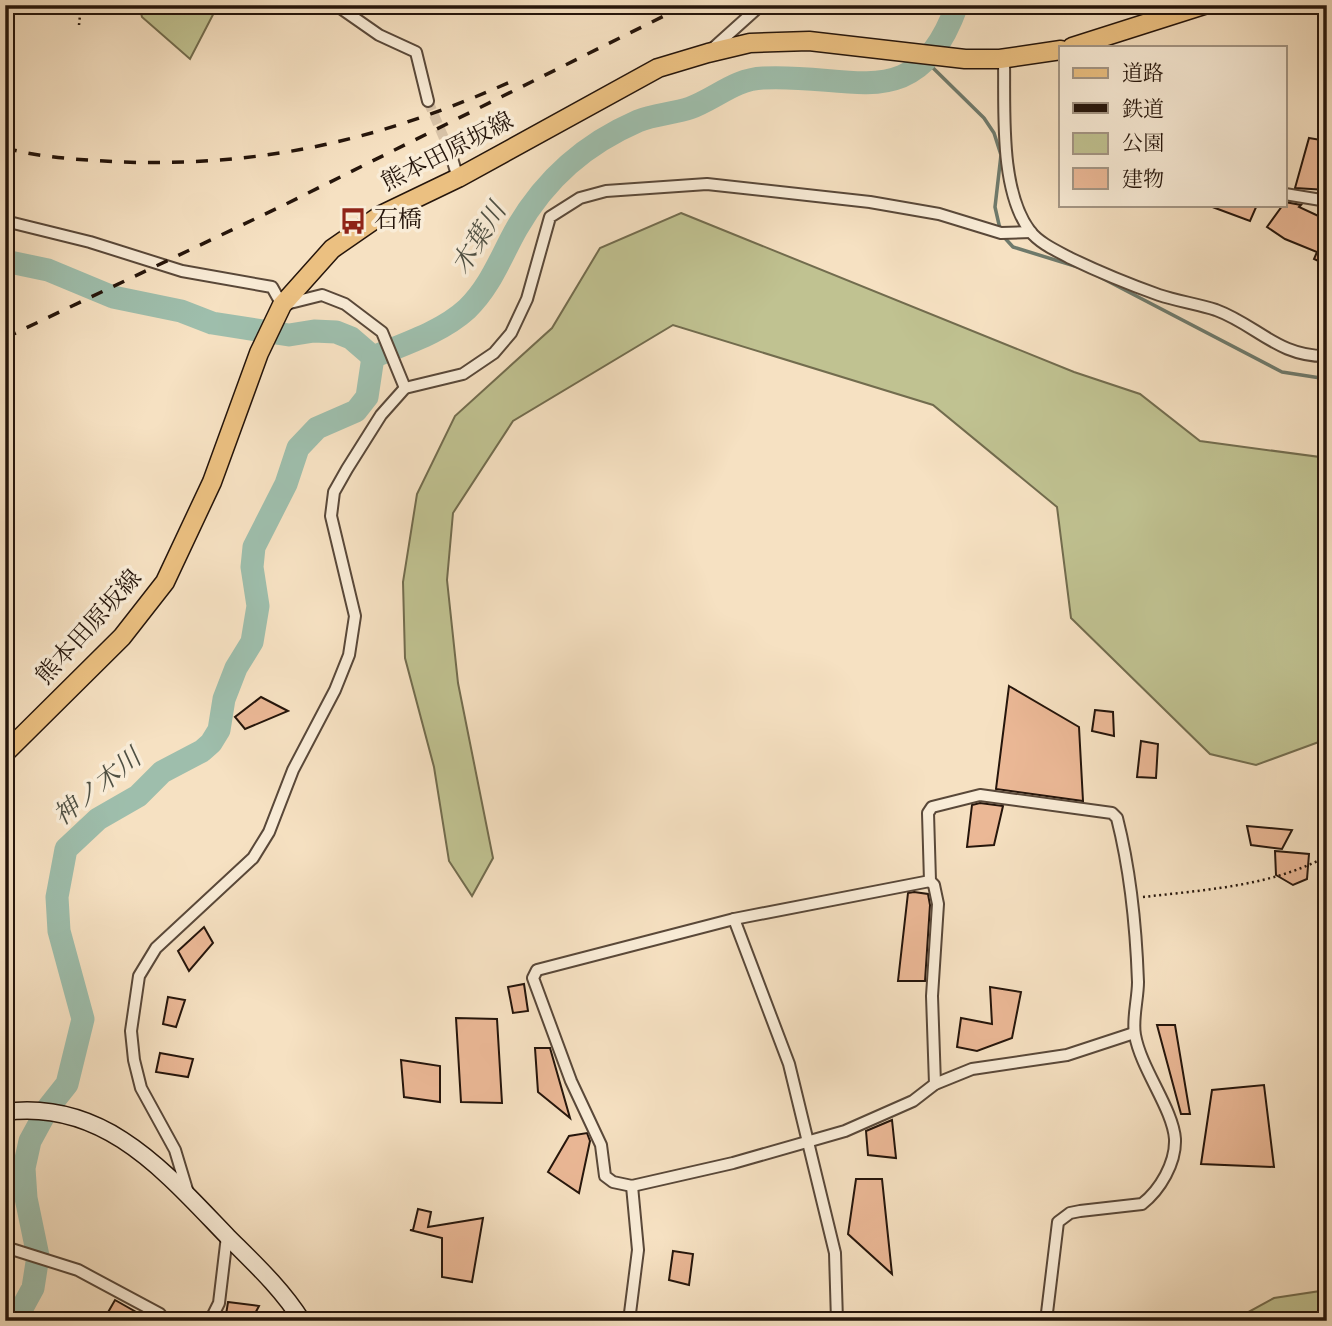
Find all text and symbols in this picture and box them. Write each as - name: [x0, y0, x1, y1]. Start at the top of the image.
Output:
- legend: [1059, 46, 1286, 206]
- text: 道路: [1122, 62, 1164, 85]
- text: 鉄道: [1122, 98, 1164, 121]
- street label: 熊本田原坂線: [377, 107, 518, 196]
- text: 公園: [1122, 132, 1164, 155]
- text: 建物: [1122, 168, 1164, 191]
- water label: 木葉川: [447, 195, 513, 279]
- bus stop icon: 石橋: [338, 206, 368, 236]
- place label: 石橋: [374, 207, 422, 233]
- street label: 熊本田原坂線: [31, 564, 147, 690]
- water label: 神ノ木川: [48, 742, 149, 831]

